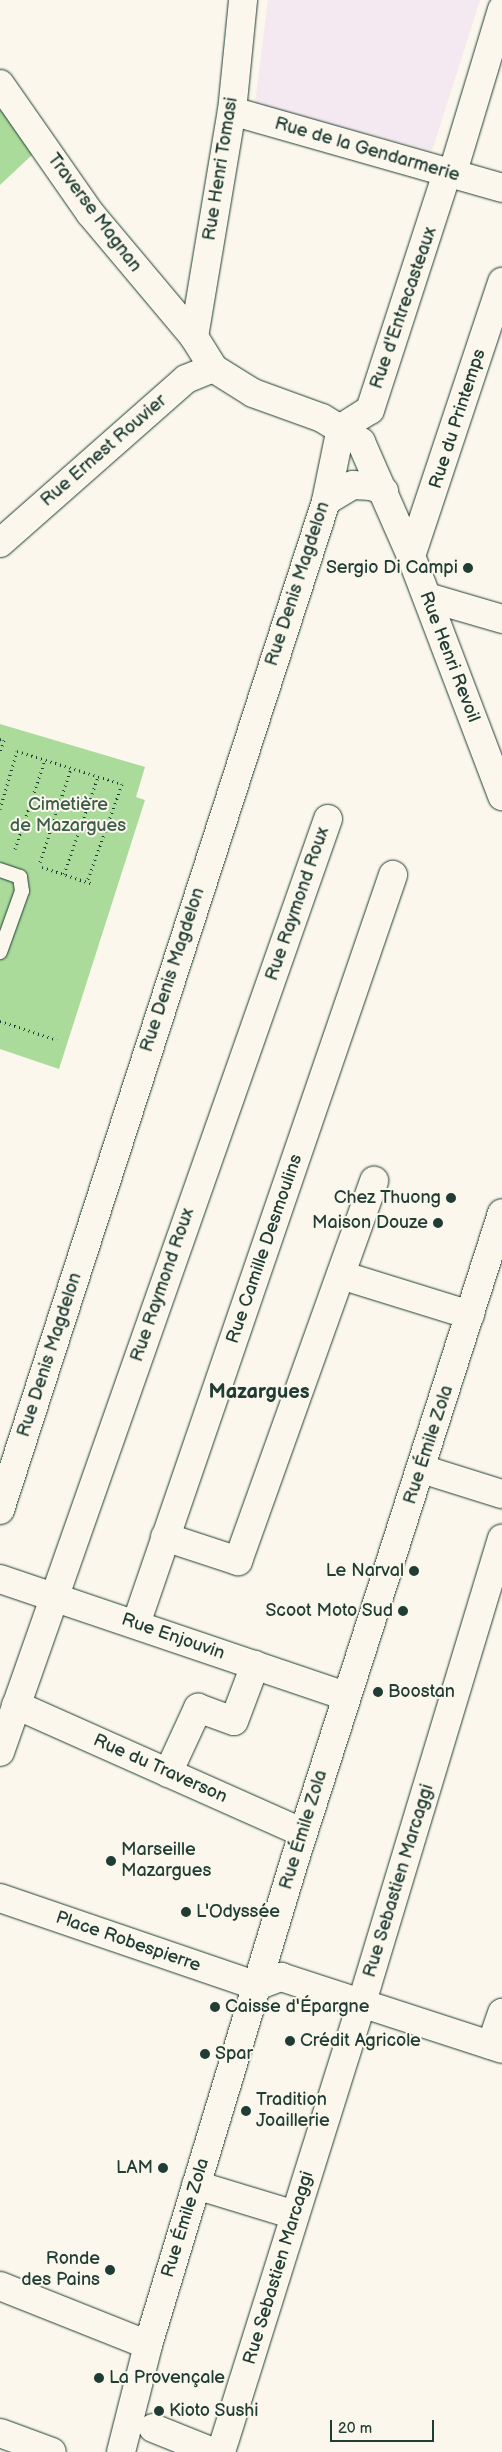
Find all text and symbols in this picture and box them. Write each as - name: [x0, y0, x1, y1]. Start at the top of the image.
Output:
- street label: Rue Henri Tomasi: [199, 96, 243, 242]
- street label: Rue de la Gendarmerie: [272, 113, 462, 187]
- street label: Traverse Magnan: [42, 149, 146, 277]
- street label: Rue d'Entrecasteaux: [366, 224, 442, 392]
- street label: Rue du Printemps: [425, 346, 491, 492]
- street label: Rue Ernest Rouvier: [37, 390, 171, 512]
- street label: Rue Denis Magdelon: [261, 499, 335, 669]
- place label: Sergio Di Campi: [326, 557, 458, 579]
- marker: Sergio Di Campi: [462, 562, 474, 574]
- street label: Rue Henri Revoil: [414, 589, 484, 725]
- park label: Cimetière de Mazargues: [10, 795, 126, 838]
- street label: Rue Raymond Roux: [262, 824, 334, 984]
- street label: Rue Denis Magdelon: [136, 885, 210, 1055]
- street label: Rue Camille Desmoulins: [222, 1152, 308, 1346]
- place label: Chez Thuong: [333, 1187, 441, 1209]
- marker: Chez Thuong: [445, 1192, 457, 1204]
- street label: Rue Raymond Roux: [127, 1205, 199, 1365]
- place label: Maison Douze: [312, 1212, 428, 1234]
- marker: Maison Douze: [432, 1217, 444, 1229]
- street label: Rue Denis Magdelon: [13, 1270, 87, 1440]
- district label: Mazargues: [209, 1380, 309, 1404]
- street label: Rue Émile Zola: [400, 1383, 458, 1507]
- place label: Le Narval: [326, 1560, 404, 1582]
- marker: Le Narval: [408, 1565, 420, 1577]
- place label: Scoot Moto Sud: [265, 1600, 393, 1622]
- marker: Scoot Moto Sud: [397, 1605, 409, 1617]
- street label: Rue Enjouvin: [119, 1609, 227, 1665]
- place label: Boostan: [388, 1681, 455, 1703]
- marker: Boostan: [372, 1686, 384, 1698]
- street label: Rue du Traverson: [90, 1730, 230, 1808]
- street label: Rue Émile Zola: [276, 1768, 332, 1892]
- street label: Rue Sebastien Marcaggi: [359, 1782, 439, 1980]
- place label: Marseille Mazargues: [121, 1840, 211, 1882]
- marker: Marseille Mazargues: [105, 1855, 117, 1867]
- place label: L'Odyssée: [196, 1901, 280, 1923]
- marker: L'Odyssée: [180, 1906, 192, 1918]
- street label: Place Robespierre: [53, 1907, 203, 1977]
- place label: Caisse d'Épargne: [225, 1996, 369, 2018]
- marker: Caisse d'Épargne: [209, 2001, 221, 2013]
- place label: Crédit Agricole: [300, 2030, 421, 2052]
- marker: Crédit Agricole: [284, 2035, 296, 2047]
- place label: Spar: [215, 2043, 253, 2065]
- marker: Spar: [199, 2048, 211, 2060]
- place label: Tradition Joaillerie: [256, 2090, 330, 2132]
- marker: Tradition Joaillerie: [240, 2105, 252, 2117]
- street label: Rue Émile Zola: [158, 2156, 214, 2280]
- place label: LAM: [116, 2157, 153, 2179]
- marker: LAM: [157, 2162, 169, 2174]
- street label: Rue Sebastien Marcaggi: [239, 2169, 319, 2367]
- place label: Ronde des Pains: [21, 2249, 100, 2292]
- marker: Ronde des Pains: [104, 2264, 116, 2276]
- place label: La Provençale: [109, 2367, 225, 2389]
- marker: La Provençale: [93, 2372, 105, 2384]
- place label: Kioto Sushi: [169, 2400, 259, 2422]
- marker: Kioto Sushi: [153, 2405, 165, 2417]
- scale bar: [332, 2410, 436, 2442]
- text: 20 m: [338, 2419, 372, 2438]

